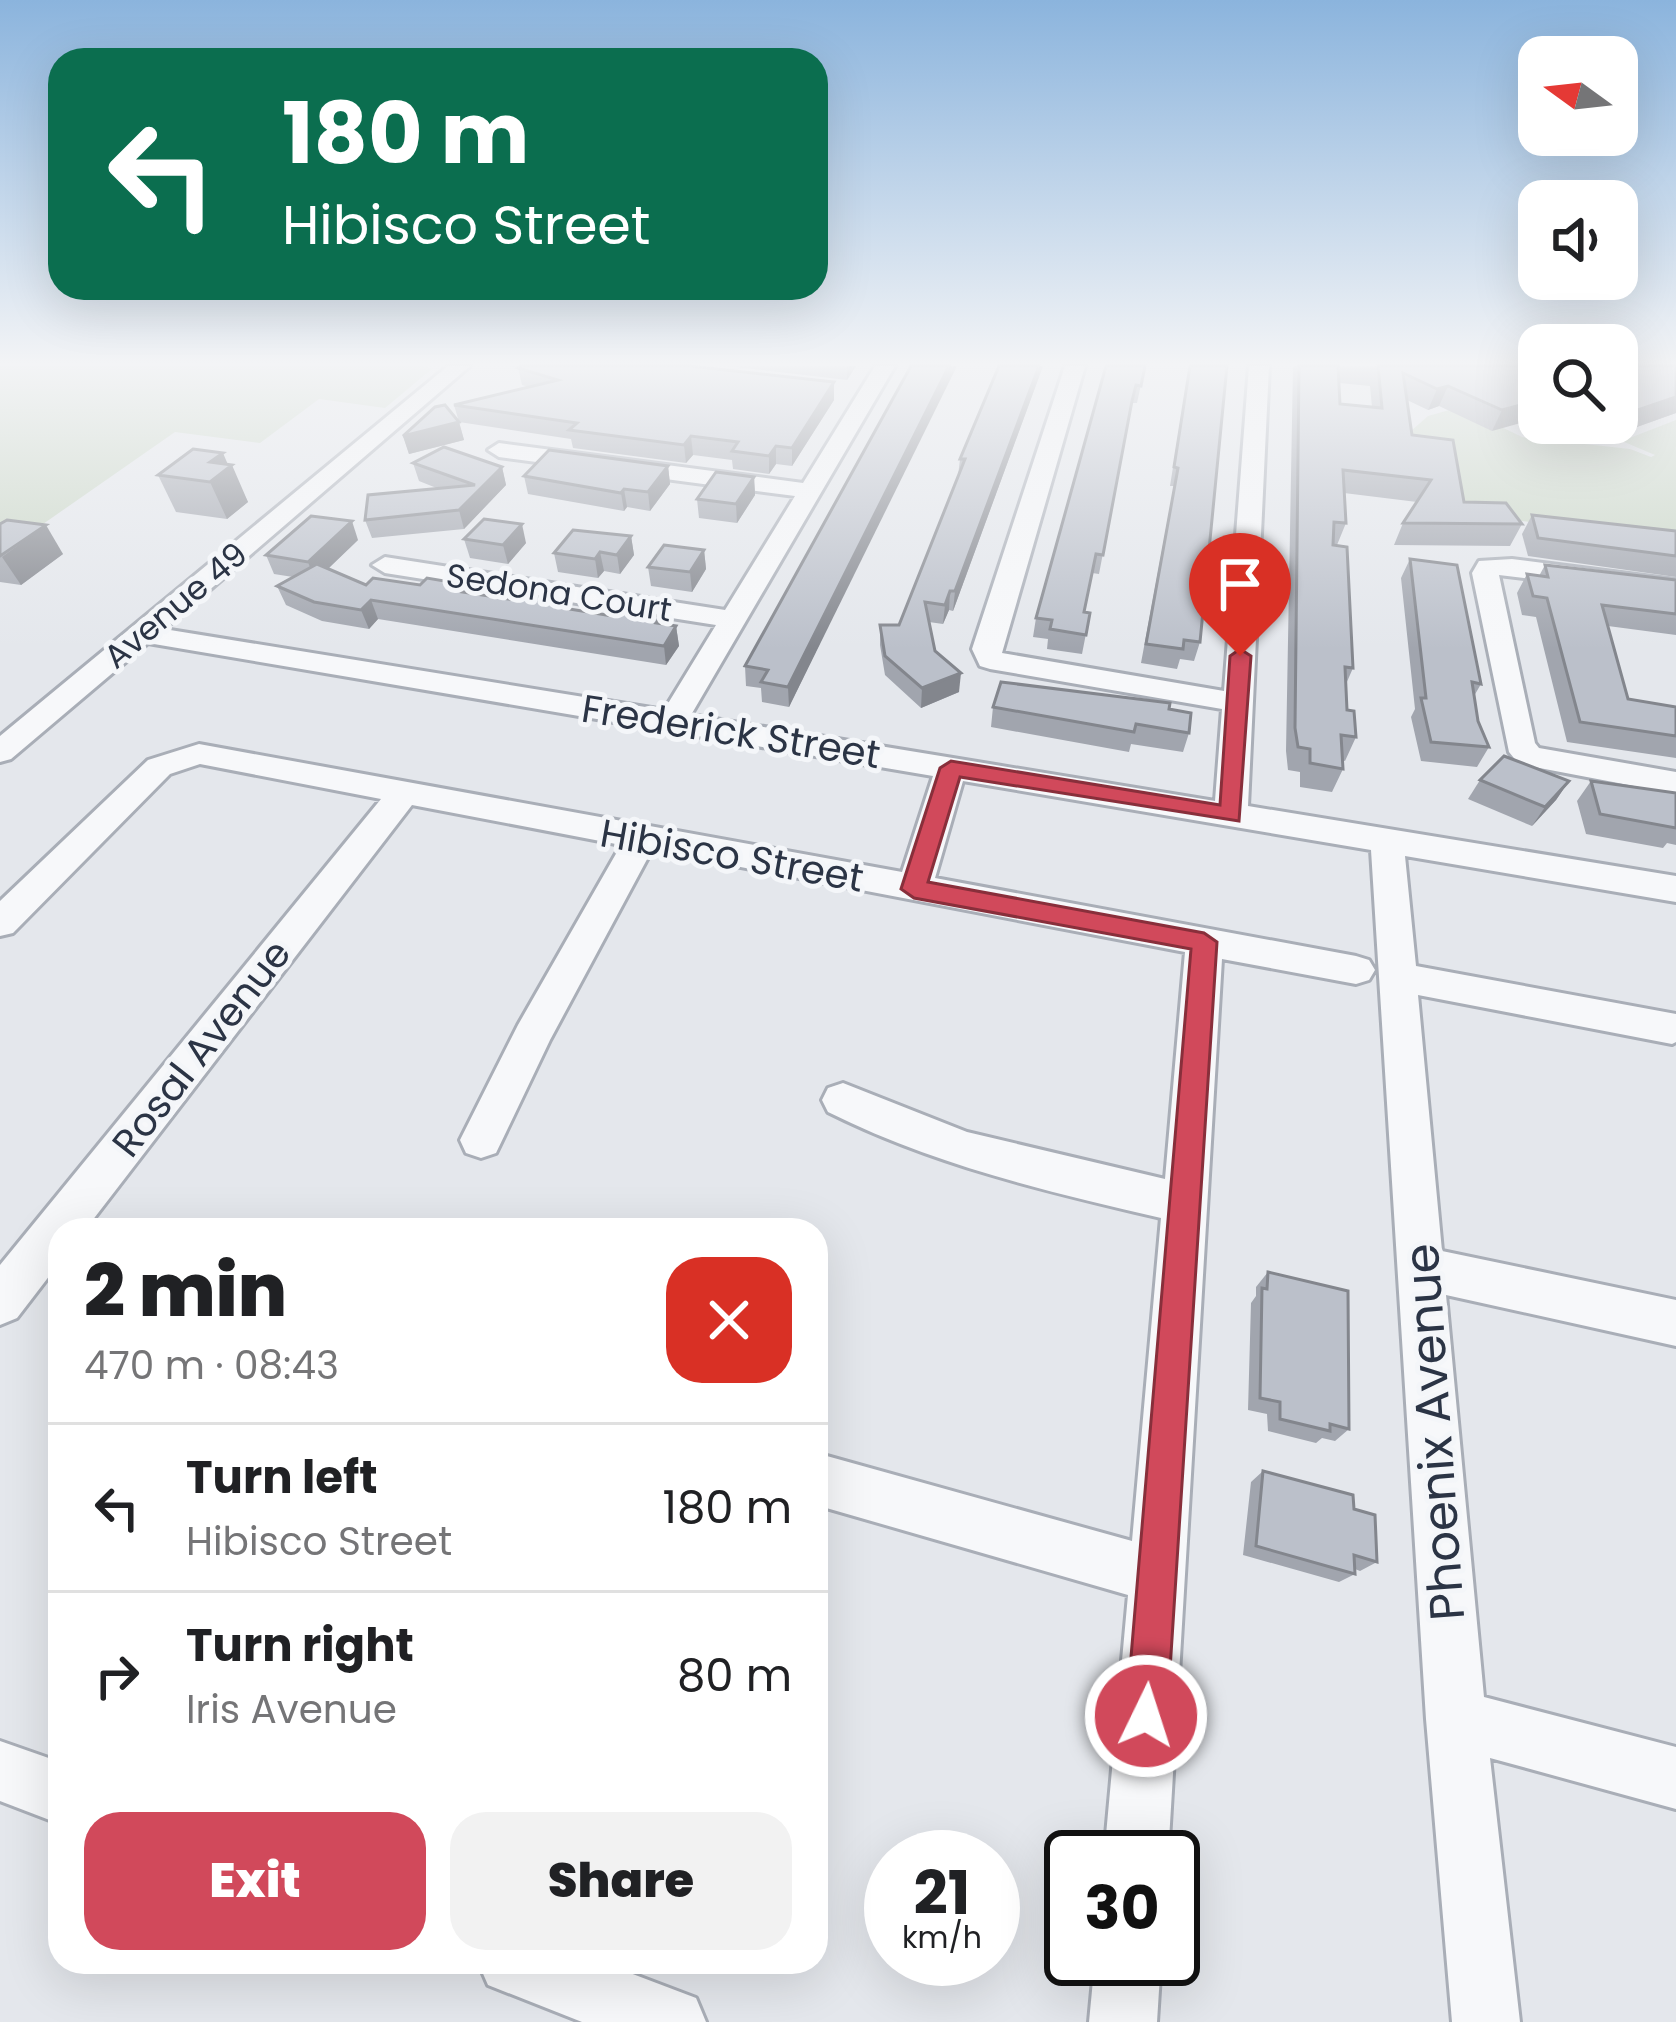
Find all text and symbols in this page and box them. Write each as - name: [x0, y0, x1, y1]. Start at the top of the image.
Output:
- north arrow: [1518, 36, 1638, 156]
- map controls: [1518, 36, 1638, 444]
- text: 180 m: [282, 75, 530, 192]
- icon: left: [84, 96, 240, 252]
- button: sound: [1518, 180, 1638, 300]
- text: Hibisco Street: [282, 187, 651, 263]
- button: search: [1518, 324, 1638, 444]
- street label: Avenue 49: [93, 531, 257, 679]
- pin: [1189, 533, 1291, 656]
- street label: Sedona Court: [443, 551, 675, 634]
- icon: arrive: [1207, 551, 1273, 617]
- street label: Frederick Street: [578, 681, 884, 782]
- street label: Hibisco Street: [596, 805, 868, 906]
- street label: Rosal Avenue: [99, 928, 304, 1168]
- text: 2 min: [84, 1240, 287, 1341]
- street label: Phoenix Avenue: [1388, 1241, 1481, 1623]
- button: close: [666, 1257, 792, 1383]
- text: 470 m · 08:43: [84, 1338, 339, 1393]
- text: Turn left: [186, 1446, 378, 1509]
- icon: left: [84, 1475, 150, 1541]
- text: 180 m: [663, 1476, 792, 1539]
- text: Hibisco Street: [186, 1514, 452, 1569]
- text: Turn right: [186, 1614, 414, 1677]
- icon: right: [84, 1643, 150, 1709]
- text: 80 m: [677, 1644, 792, 1707]
- position arrow: [1083, 1653, 1209, 1779]
- text: Iris Avenue: [186, 1682, 397, 1737]
- button: Exit: [84, 1812, 426, 1950]
- button: Share: [450, 1812, 792, 1950]
- speed limit sign: 30: [1044, 1830, 1200, 1986]
- text: 21: [914, 1851, 970, 1935]
- text: km/h: [902, 1916, 982, 1959]

